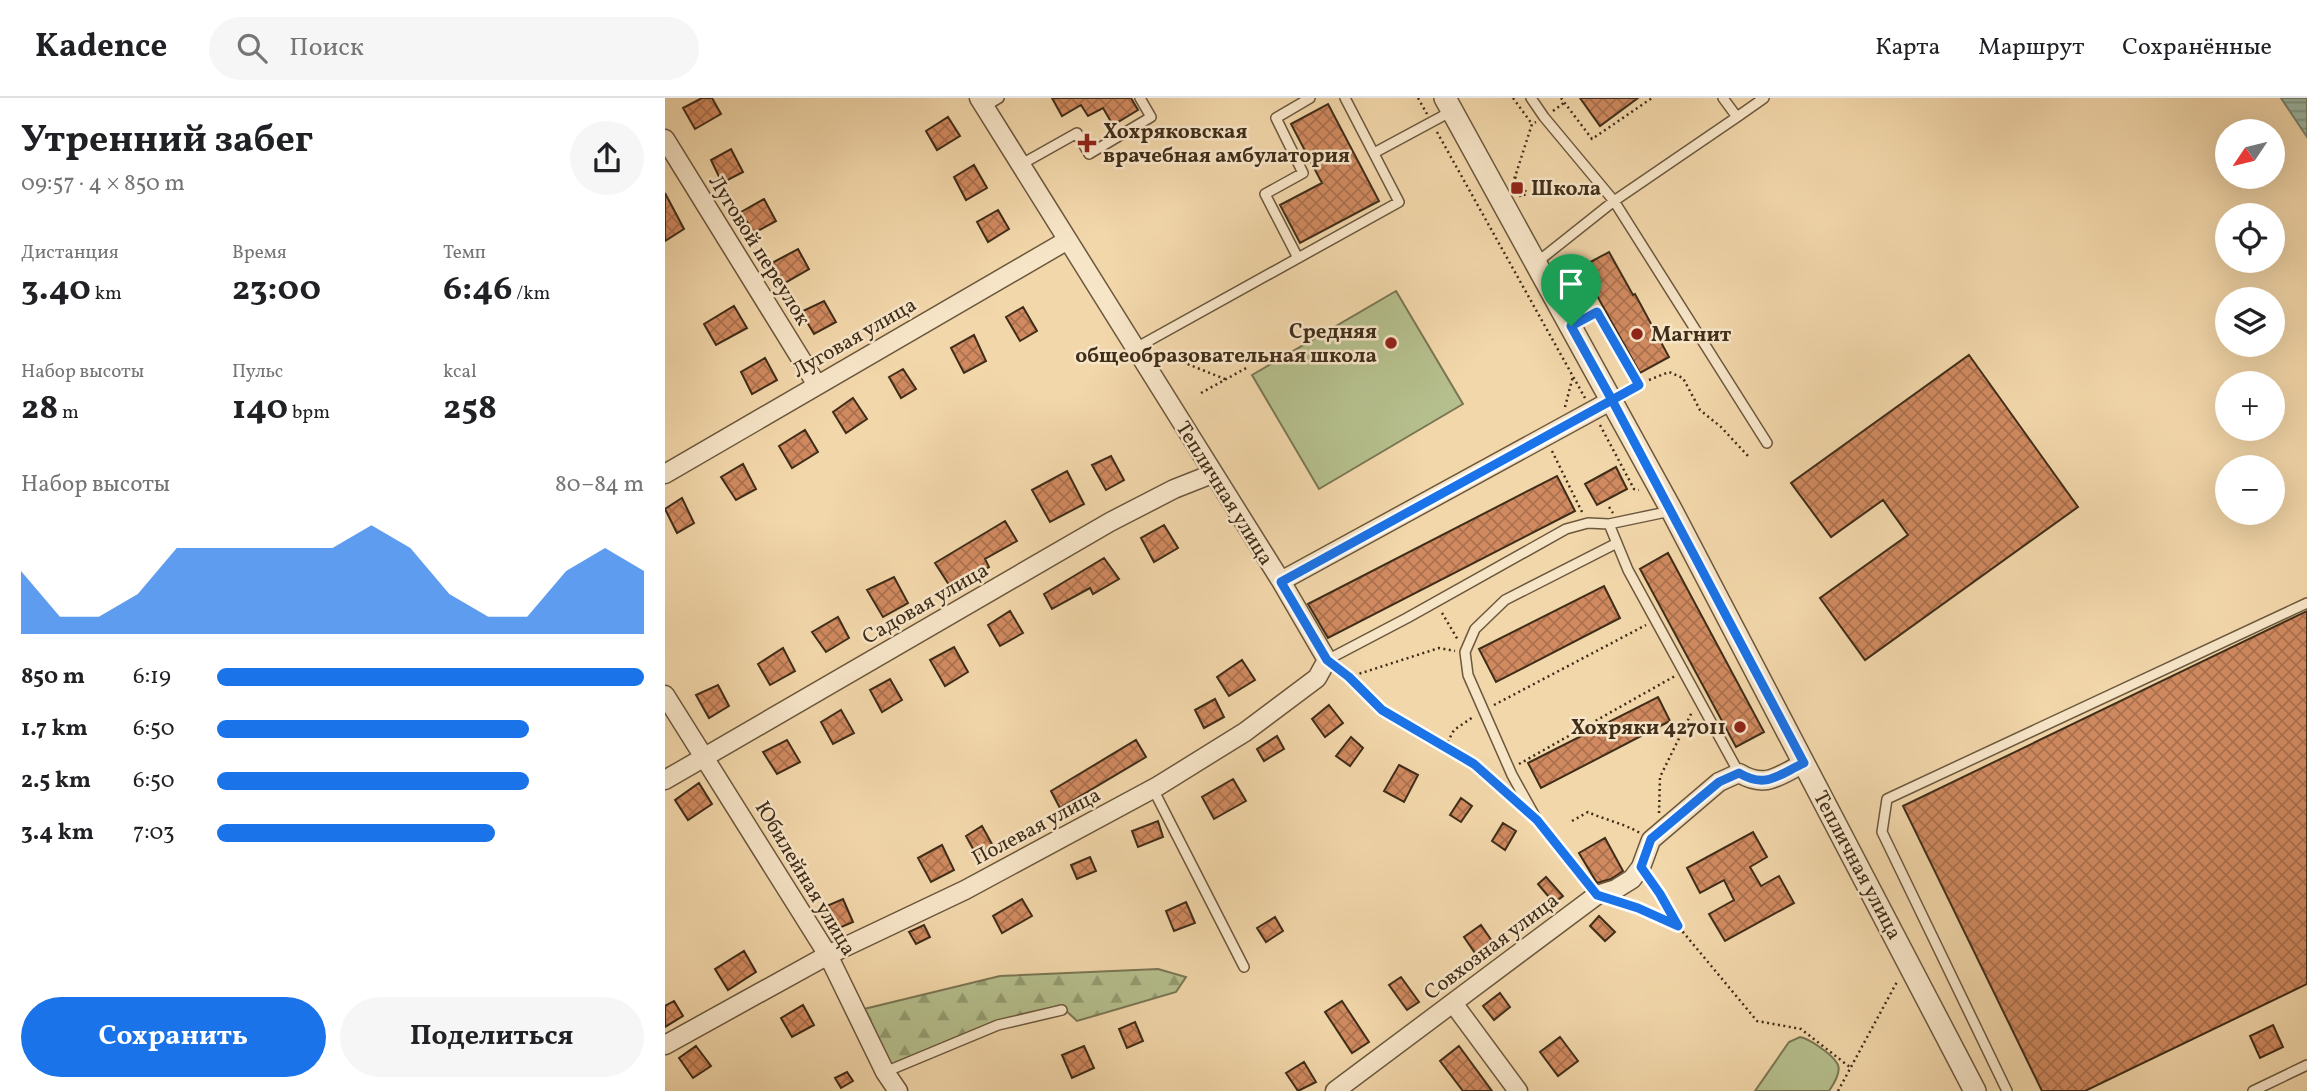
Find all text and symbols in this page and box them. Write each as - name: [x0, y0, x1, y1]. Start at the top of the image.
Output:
- search box: [209, 17, 699, 80]
- text: Kadence: [35, 25, 167, 71]
- icon: search: [233, 29, 271, 67]
- text: Поиск: [289, 30, 364, 66]
- text: Карта: [1875, 31, 1940, 65]
- text: Маршрут: [1978, 31, 2084, 65]
- text: Сохранённые: [2122, 31, 2272, 65]
- text: Утренний забег: [21, 115, 313, 168]
- place label: Хохряковская врачебная амбулатория: [1103, 118, 1350, 171]
- north arrow: [2215, 119, 2285, 189]
- map controls: [2215, 119, 2285, 525]
- button: share: [570, 121, 644, 195]
- marker: Хохряковская врачебная амбулатория: [1077, 133, 1097, 153]
- text: 09:57 · 4 × 850 m: [21, 168, 185, 200]
- street label: Луговой переулок: [701, 170, 817, 332]
- place label: Школа: [1531, 175, 1601, 204]
- marker: Школа: [1509, 180, 1525, 196]
- button: locate: [2215, 203, 2285, 273]
- text: Дистанция: [21, 240, 119, 266]
- text: Время: [232, 240, 287, 266]
- text: Темп: [443, 240, 486, 266]
- pin: [1541, 254, 1601, 326]
- icon: arrive: [1552, 265, 1590, 303]
- text: 3.40: [21, 266, 91, 314]
- text: 23:00: [232, 266, 321, 314]
- text: 6:46: [443, 266, 512, 314]
- text: km: [91, 281, 122, 307]
- text: /km: [512, 281, 550, 307]
- button: layers: [2215, 287, 2285, 357]
- street label: Луговая улица: [787, 291, 922, 386]
- place label: Средняя общеобразовательная школа: [1075, 318, 1377, 371]
- place label: Магнит: [1651, 321, 1732, 350]
- marker: Магнит: [1629, 326, 1645, 342]
- marker: Средняя общеобразовательная школа: [1383, 335, 1399, 351]
- text: Набор высоты: [21, 359, 144, 385]
- text: Пульс: [232, 359, 283, 385]
- text: kcal: [443, 359, 477, 385]
- button: +: [2215, 371, 2285, 441]
- text: 28: [21, 385, 58, 433]
- text: 140: [232, 385, 288, 433]
- text: 258: [443, 385, 497, 433]
- text: m: [58, 400, 79, 426]
- text: bpm: [288, 400, 330, 426]
- street label: Тепличная улица: [1168, 416, 1280, 571]
- button: −: [2215, 455, 2285, 525]
- text: Набор высоты: [21, 469, 170, 501]
- text: 80–84 m: [555, 469, 644, 501]
- street label: Садовая улица: [857, 556, 994, 652]
- text: 850 m: [21, 661, 85, 693]
- text: 6:19: [133, 661, 171, 693]
- text: 1.7 km: [21, 713, 88, 745]
- text: 6:50: [133, 713, 175, 745]
- place label: Хохряки 427011: [1571, 714, 1726, 743]
- marker: Хохряки 427011: [1732, 719, 1748, 735]
- text: 2.5 km: [21, 765, 91, 797]
- text: 6:50: [133, 765, 175, 797]
- street label: Полевая улица: [967, 781, 1106, 874]
- street label: Тепличная улица: [1805, 786, 1908, 945]
- street label: Юбилейная улица: [747, 796, 862, 962]
- text: 3.4 km: [21, 817, 94, 849]
- text: 7:03: [133, 817, 175, 849]
- street label: Совхозная улица: [1418, 887, 1565, 1008]
- button: Сохранить: [21, 997, 326, 1077]
- button: Поделиться: [340, 997, 644, 1077]

